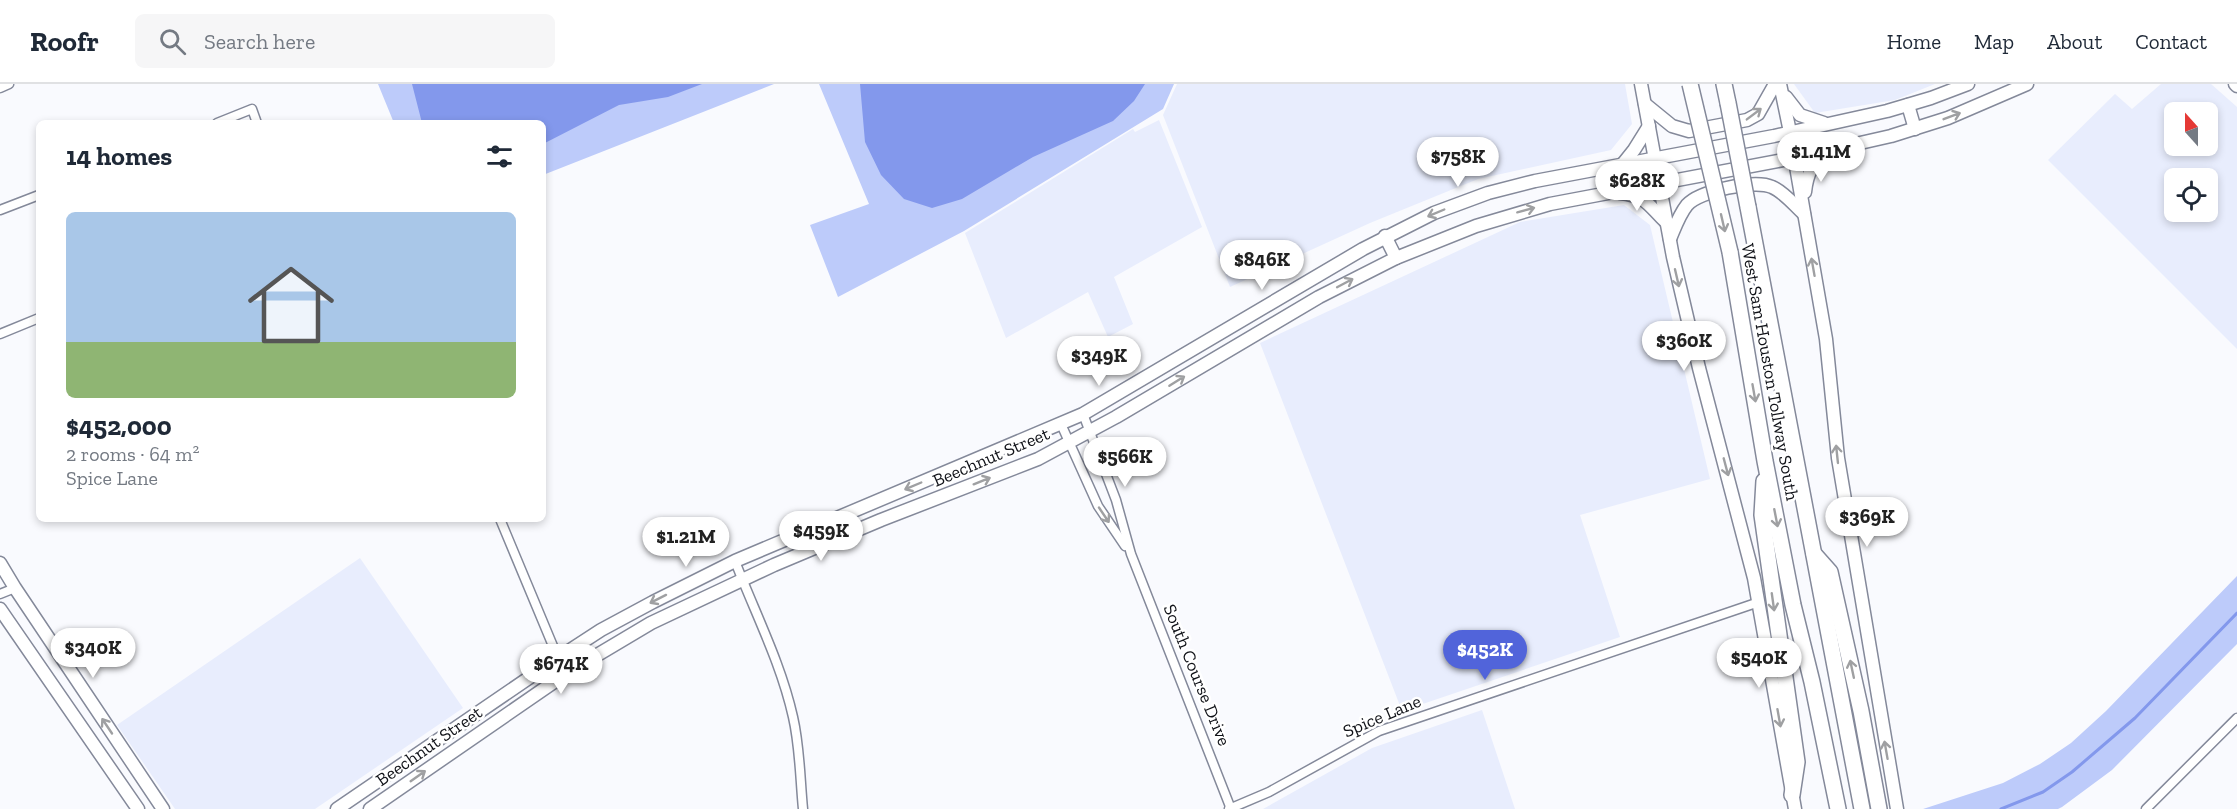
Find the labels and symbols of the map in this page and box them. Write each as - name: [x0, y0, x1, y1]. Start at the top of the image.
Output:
- north arrow: [2164, 102, 2218, 156]
- one-way arrow: [1746, 108, 1762, 121]
- one-way arrow: [1943, 110, 1961, 121]
- pin: $1.41M: [1772, 132, 1870, 183]
- pin: $758K: [1416, 137, 1500, 188]
- pin: $628K: [1595, 161, 1679, 212]
- one-way arrow: [1516, 204, 1535, 216]
- one-way arrow: [1427, 208, 1445, 219]
- one-way arrow: [1718, 212, 1729, 232]
- pin: $846K: [1220, 240, 1304, 291]
- street label: West Sam Houston Tollway South: [1737, 242, 1803, 502]
- one-way arrow: [1807, 258, 1818, 278]
- one-way arrow: [1672, 268, 1684, 287]
- one-way arrow: [1336, 277, 1354, 288]
- pin: $360K: [1642, 321, 1726, 372]
- pin: $349K: [1057, 336, 1141, 387]
- one-way arrow: [1168, 375, 1185, 387]
- one-way arrow: [1748, 382, 1759, 402]
- street label: Beechnut Street: [929, 422, 1053, 492]
- pin: $566K: [1083, 437, 1167, 488]
- one-way arrow: [1832, 444, 1843, 464]
- one-way arrow: [1720, 457, 1732, 476]
- one-way arrow: [972, 475, 991, 486]
- one-way arrow: [904, 481, 922, 492]
- pin: $369K: [1825, 497, 1909, 548]
- one-way arrow: [1098, 506, 1110, 522]
- one-way arrow: [1771, 508, 1782, 527]
- pin: $459K: [779, 511, 863, 562]
- pin: $1.21M: [637, 517, 735, 568]
- one-way arrow: [1768, 592, 1779, 611]
- one-way arrow: [649, 594, 667, 605]
- street label: South Course Drive: [1159, 601, 1235, 749]
- pin: $340K: [51, 628, 135, 679]
- pin: $452K: [1443, 630, 1527, 681]
- pin: $540K: [1717, 638, 1801, 689]
- pin: $674K: [519, 644, 603, 695]
- one-way arrow: [1846, 660, 1857, 679]
- street label: Spice Lane: [1340, 690, 1424, 742]
- street label: Beechnut Street: [372, 701, 487, 791]
- one-way arrow: [1774, 708, 1785, 727]
- one-way arrow: [101, 718, 113, 735]
- one-way arrow: [1880, 741, 1891, 760]
- one-way arrow: [410, 770, 426, 782]

